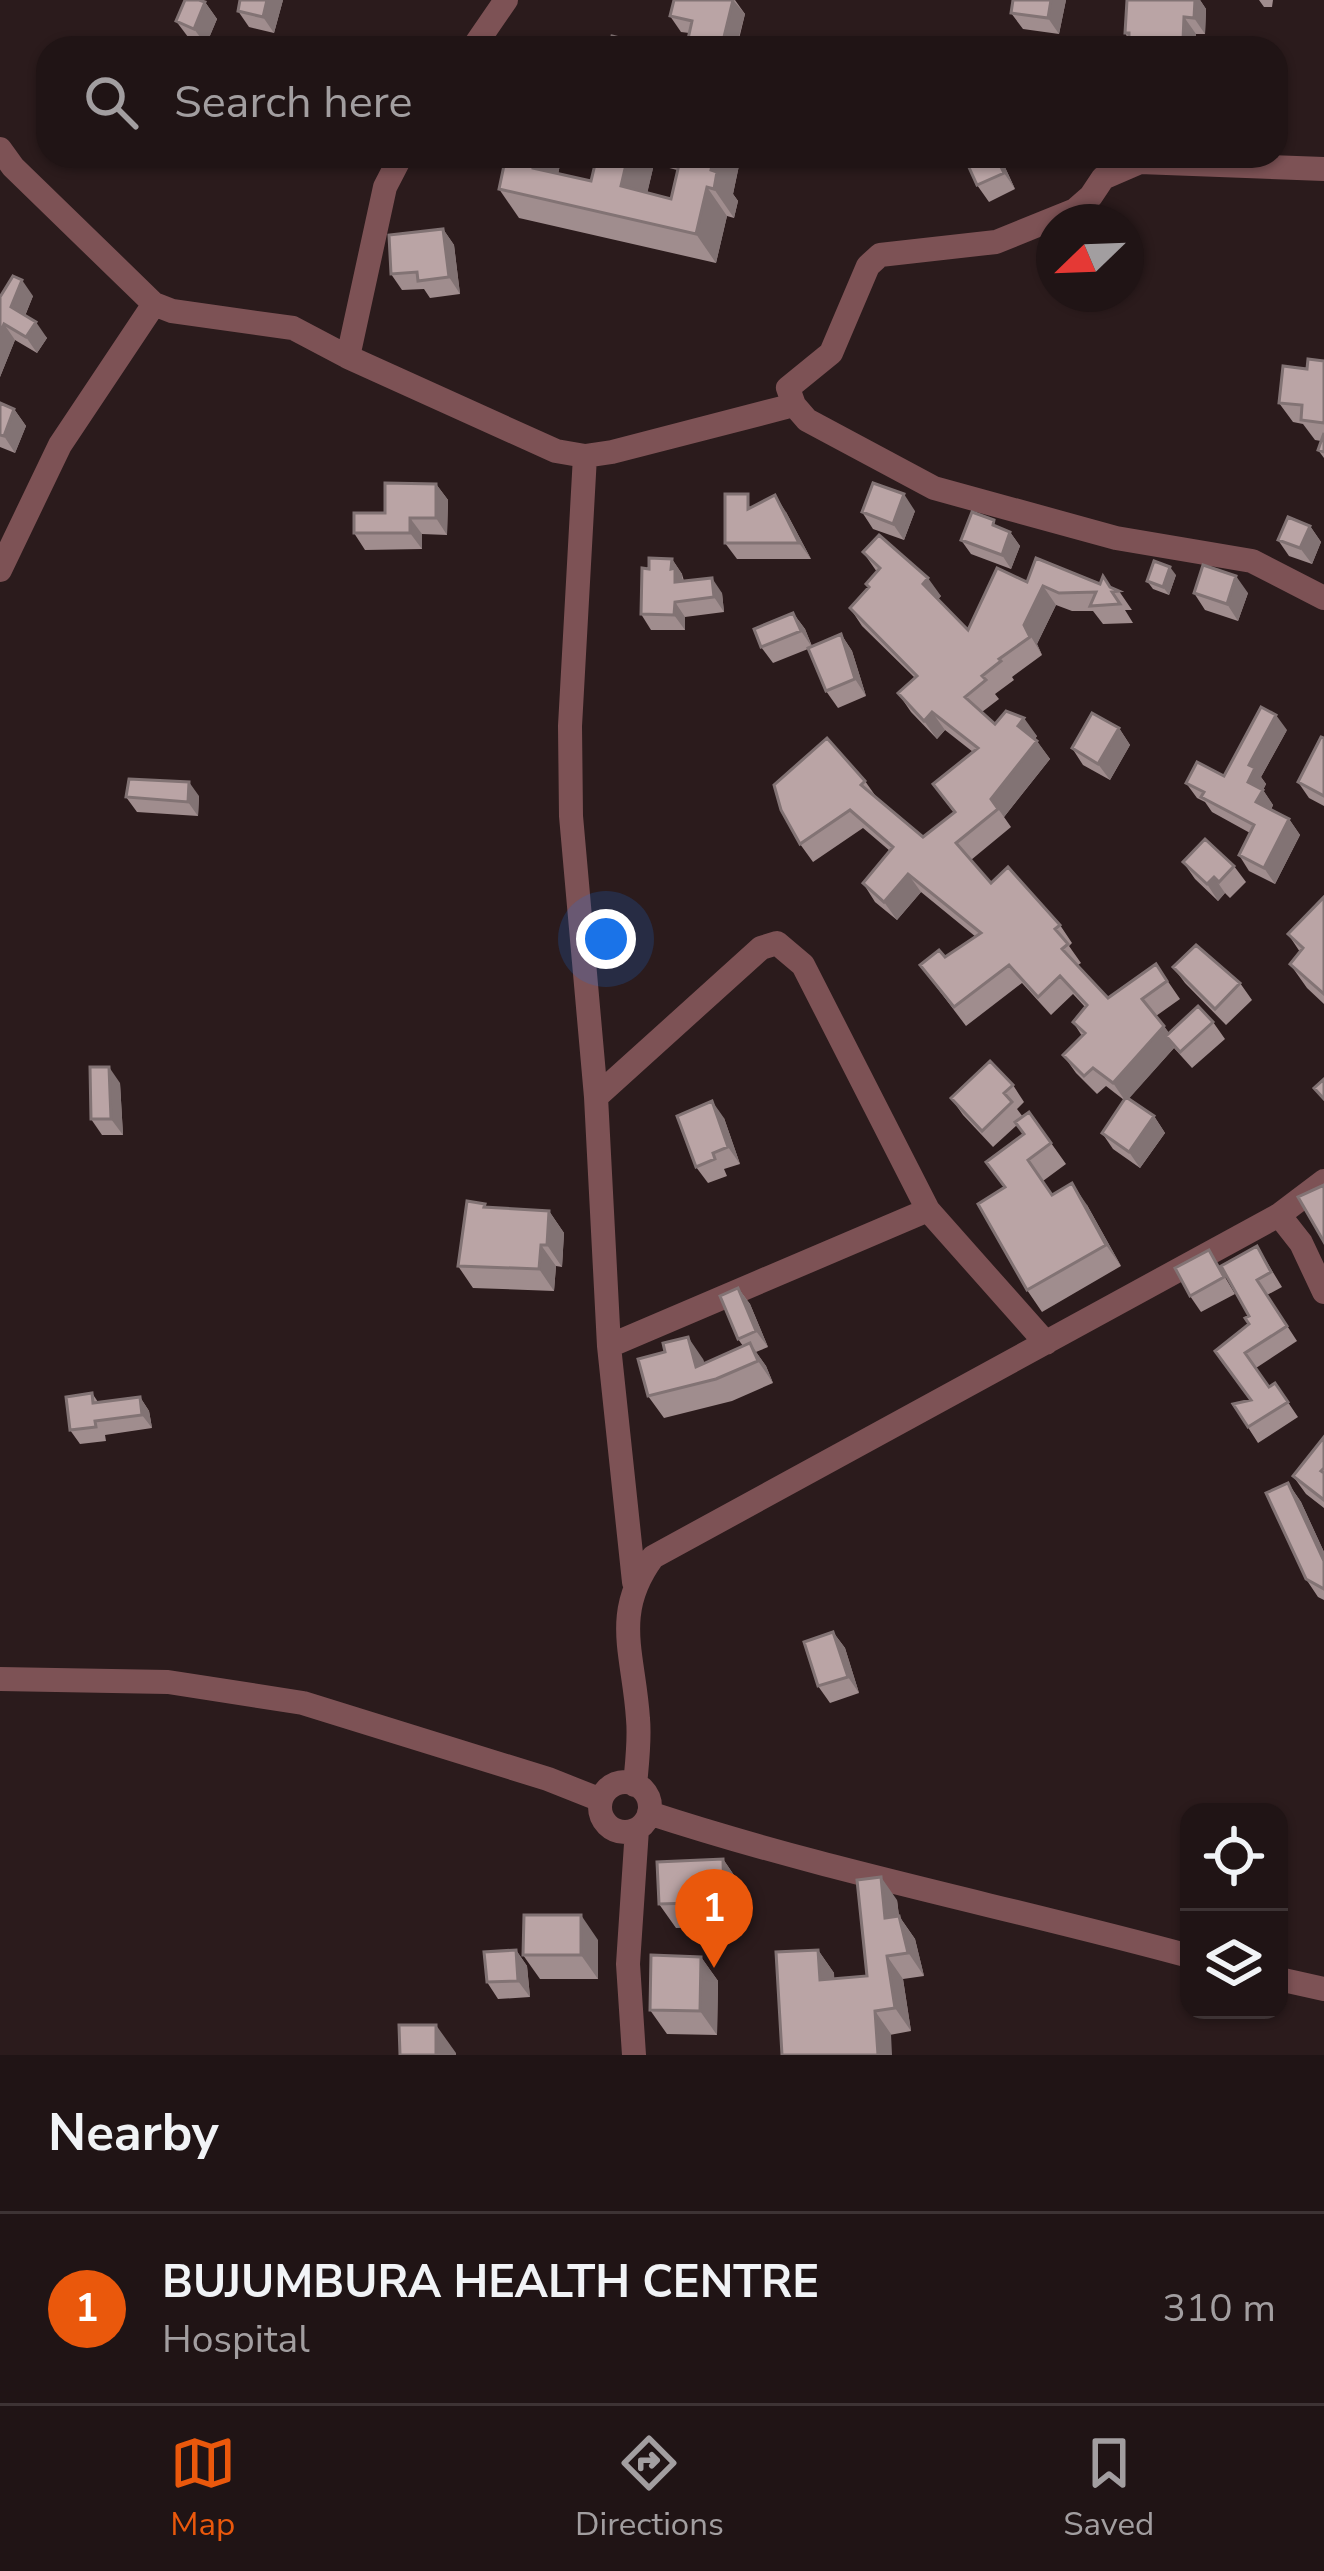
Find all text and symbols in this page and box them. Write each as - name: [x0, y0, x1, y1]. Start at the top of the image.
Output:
- search box: [36, 36, 1288, 168]
- icon: search: [78, 69, 144, 135]
- text: Search here: [174, 72, 413, 133]
- north arrow: [1036, 204, 1144, 312]
- your location: [576, 909, 636, 969]
- map controls: [1180, 1803, 1288, 2019]
- button: locate: [1180, 1803, 1288, 1911]
- pin: 1: [675, 1869, 753, 1968]
- button: layers: [1180, 1911, 1288, 2019]
- text: Nearby: [48, 2098, 219, 2168]
- text: BUJUMBURA HEALTH CENTRE: [162, 2252, 819, 2313]
- text: 1: [75, 2282, 99, 2335]
- text: 310 m: [1162, 2282, 1276, 2335]
- text: Hospital: [162, 2313, 310, 2366]
- tab: Map: [170, 2430, 236, 2547]
- tab: Directions: [575, 2430, 724, 2547]
- tab: Saved: [1063, 2430, 1154, 2547]

